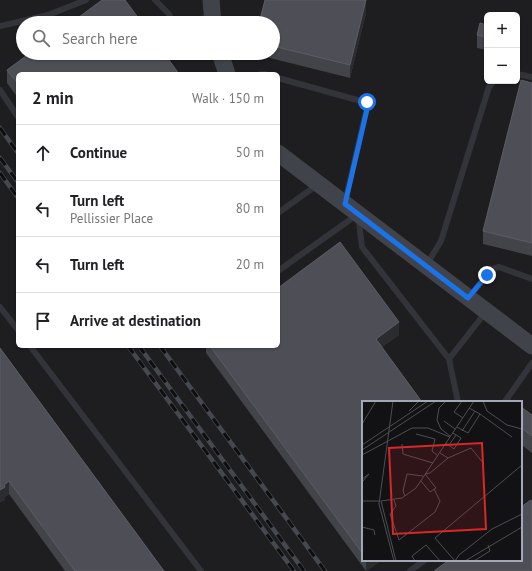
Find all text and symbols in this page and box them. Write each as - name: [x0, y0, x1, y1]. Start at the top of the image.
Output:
- map controls: [484, 12, 520, 84]
- button: +: [484, 12, 520, 48]
- search box: [16, 16, 280, 60]
- icon: search: [30, 27, 52, 49]
- text: Search here: [62, 29, 138, 48]
- button: −: [484, 48, 520, 84]
- text: 2 min: [32, 87, 73, 109]
- text: Walk · 150 m: [192, 90, 264, 107]
- route start: [358, 93, 376, 111]
- icon: ahead: [32, 142, 54, 164]
- text: Continue: [70, 143, 127, 162]
- text: 50 m: [236, 144, 264, 161]
- text: Turn left: [70, 191, 124, 210]
- icon: left: [32, 198, 54, 220]
- text: 80 m: [236, 200, 264, 217]
- text: Pellissier Place: [70, 210, 153, 227]
- icon: left: [32, 254, 54, 276]
- text: Turn left: [70, 255, 124, 274]
- text: 20 m: [236, 256, 264, 273]
- route end: [478, 266, 496, 284]
- icon: arrive: [32, 310, 54, 332]
- text: Arrive at destination: [70, 311, 201, 330]
- inset map: [362, 401, 522, 561]

